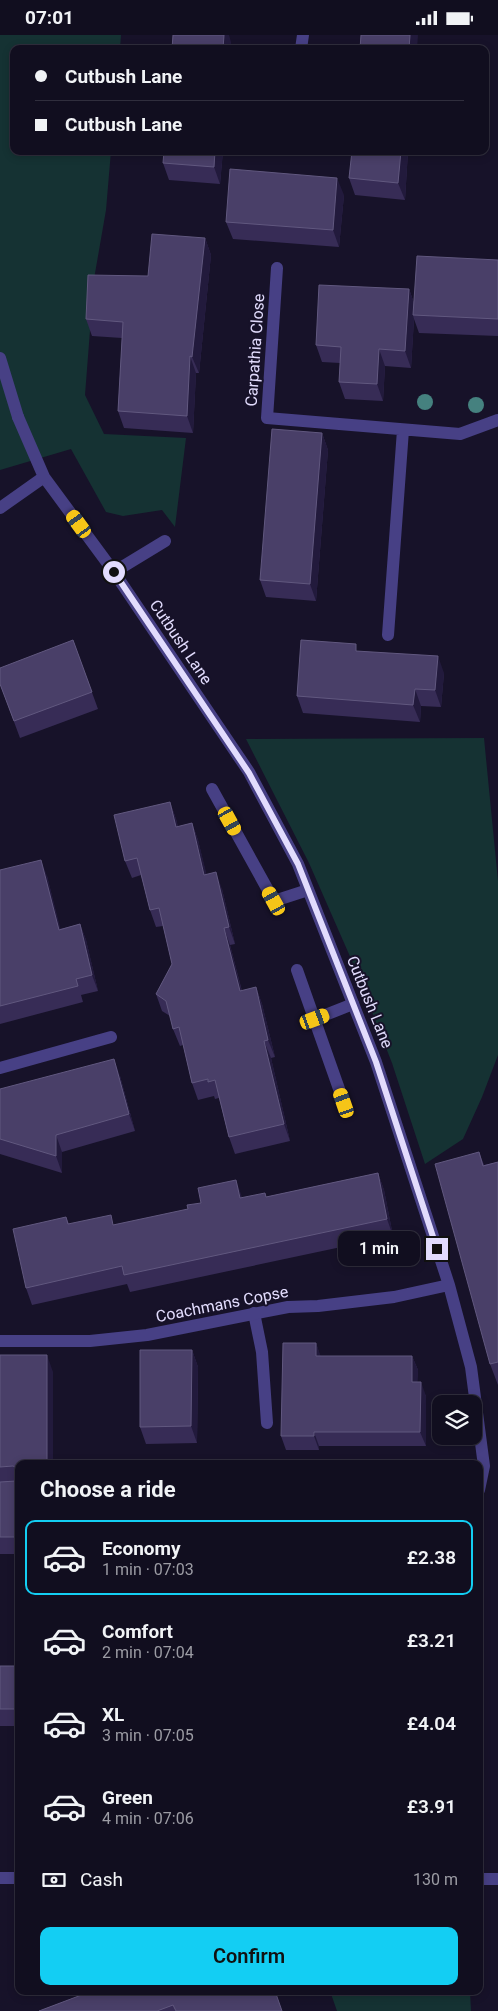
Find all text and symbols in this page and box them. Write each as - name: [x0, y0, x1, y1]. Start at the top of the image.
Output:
- text: 07:01: [25, 6, 74, 29]
- text: Cutbush Lane: [65, 65, 182, 88]
- text: Cutbush Lane: [65, 113, 182, 136]
- street label: Carpathia Close: [242, 293, 268, 407]
- car: [64, 507, 93, 541]
- route start: [103, 561, 125, 583]
- street label: Cutbush Lane: [146, 596, 216, 688]
- car: [216, 804, 243, 838]
- car: [260, 884, 287, 918]
- street label: Cutbush Lane: [343, 953, 397, 1051]
- car: [298, 1007, 331, 1031]
- car: [332, 1086, 355, 1120]
- callout: 1 min: [337, 1231, 420, 1267]
- route end: [426, 1238, 448, 1260]
- text: 1 min: [359, 1239, 399, 1258]
- street label: Coachmans Copse: [154, 1282, 290, 1326]
- map controls: [432, 1395, 482, 1445]
- button: layers: [432, 1395, 482, 1445]
- text: Choose a ride: [40, 1477, 176, 1502]
- icon: car: [42, 1535, 87, 1580]
- text: Economy: [102, 1537, 181, 1560]
- text: £2.38: [407, 1546, 456, 1569]
- text: 1 min · 07:03: [102, 1560, 194, 1579]
- icon: car: [42, 1618, 87, 1663]
- text: Comfort: [102, 1620, 173, 1643]
- text: £3.21: [407, 1629, 456, 1652]
- text: 2 min · 07:04: [102, 1643, 194, 1662]
- icon: car: [42, 1701, 87, 1746]
- text: XL: [102, 1703, 124, 1726]
- text: £4.04: [407, 1712, 456, 1735]
- text: 3 min · 07:05: [102, 1726, 194, 1745]
- icon: car: [42, 1784, 87, 1829]
- text: Green: [102, 1786, 153, 1809]
- text: £3.91: [407, 1795, 456, 1818]
- text: 4 min · 07:06: [102, 1809, 194, 1828]
- icon: cash: [40, 1866, 68, 1894]
- text: Cash: [80, 1868, 123, 1891]
- text: 130 m: [413, 1870, 458, 1889]
- button: Confirm: [40, 1927, 458, 1985]

